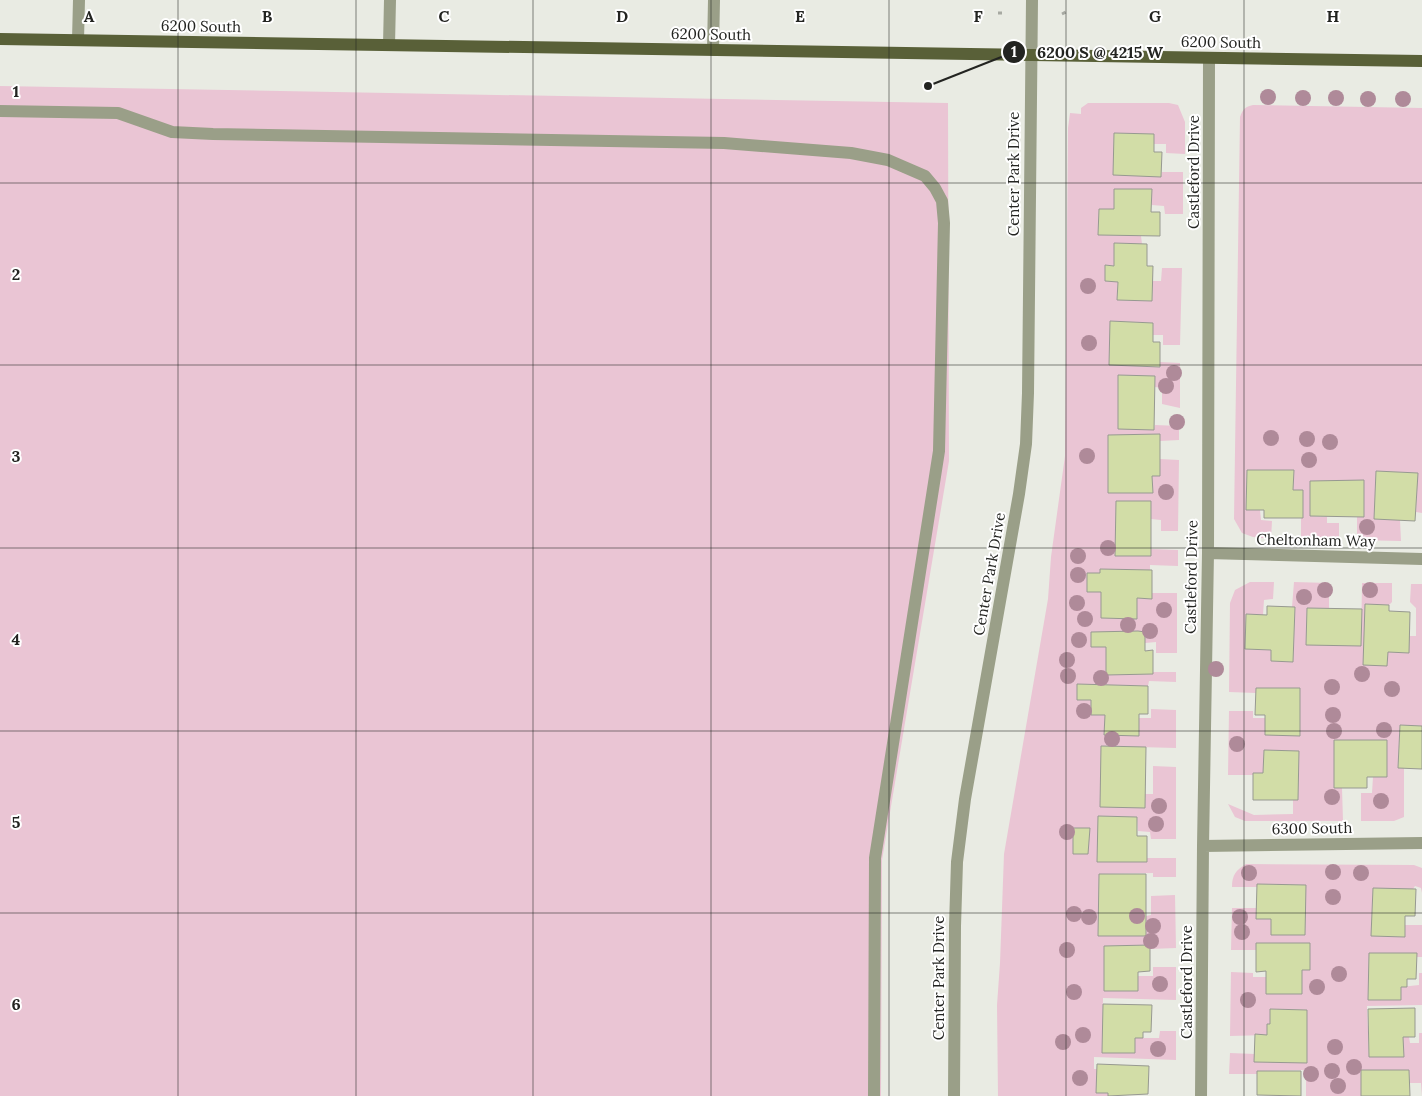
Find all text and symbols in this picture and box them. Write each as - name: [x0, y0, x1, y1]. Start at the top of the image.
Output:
- text: A: [84, 6, 95, 26]
- text: B: [262, 6, 273, 26]
- text: C: [438, 6, 450, 26]
- text: D: [616, 6, 628, 26]
- text: E: [795, 6, 805, 26]
- text: F: [973, 6, 983, 26]
- text: G: [1149, 6, 1161, 26]
- text: H: [1327, 6, 1340, 26]
- street label: 6200 South: [161, 16, 241, 36]
- street label: 6200 South: [671, 24, 751, 44]
- street label: 6200 South: [1181, 32, 1261, 52]
- callout: 6200 S @ 4215 W: [1002, 36, 1173, 67]
- text: 1: [1011, 42, 1017, 61]
- text: 6200 S @ 4215 W: [1037, 42, 1164, 62]
- text: 1: [13, 81, 19, 101]
- street label: Center Park Drive: [1004, 112, 1023, 236]
- street label: Castleford Drive: [1184, 115, 1203, 229]
- text: 2: [12, 264, 20, 284]
- text: 3: [12, 446, 21, 466]
- street label: Center Park Drive: [969, 511, 1009, 637]
- street label: Castleford Drive: [1181, 520, 1201, 634]
- street label: Cheltonham Way: [1256, 529, 1376, 551]
- text: 4: [12, 629, 21, 649]
- text: 5: [12, 812, 21, 832]
- street label: 6300 South: [1272, 818, 1352, 838]
- street label: Center Park Drive: [929, 916, 948, 1040]
- street label: Castleford Drive: [1177, 925, 1196, 1039]
- text: 6: [11, 994, 21, 1014]

